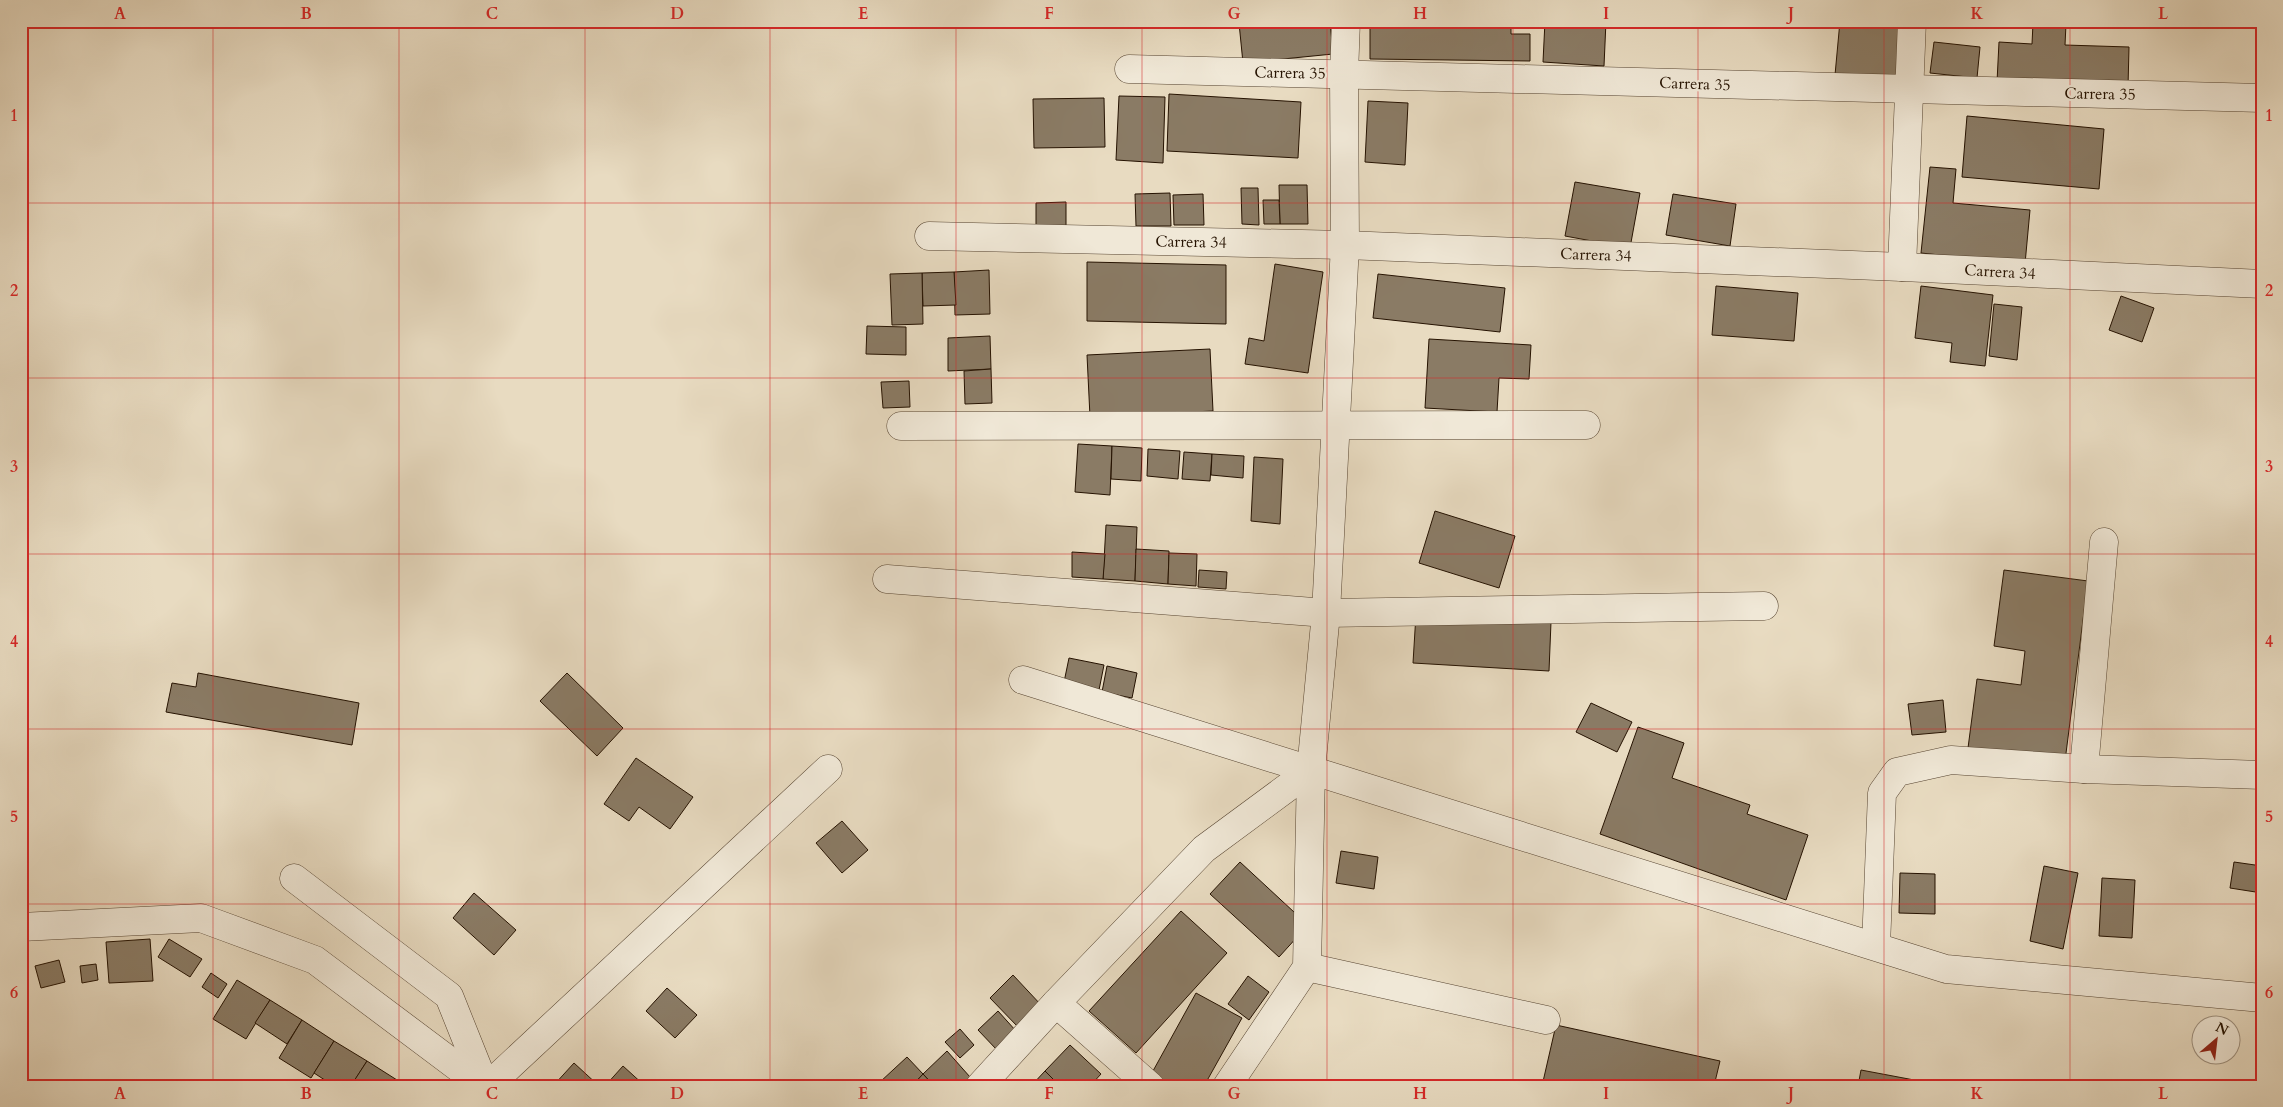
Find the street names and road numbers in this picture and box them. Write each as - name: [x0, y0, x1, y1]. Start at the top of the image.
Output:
- street label: Carrera 35: [1254, 61, 1326, 85]
- street label: Carrera 35: [1659, 72, 1731, 96]
- street label: Carrera 35: [2064, 82, 2136, 106]
- street label: Carrera 34: [1155, 230, 1227, 254]
- street label: Carrera 34: [1560, 243, 1632, 267]
- street label: Carrera 34: [1964, 259, 2036, 285]

